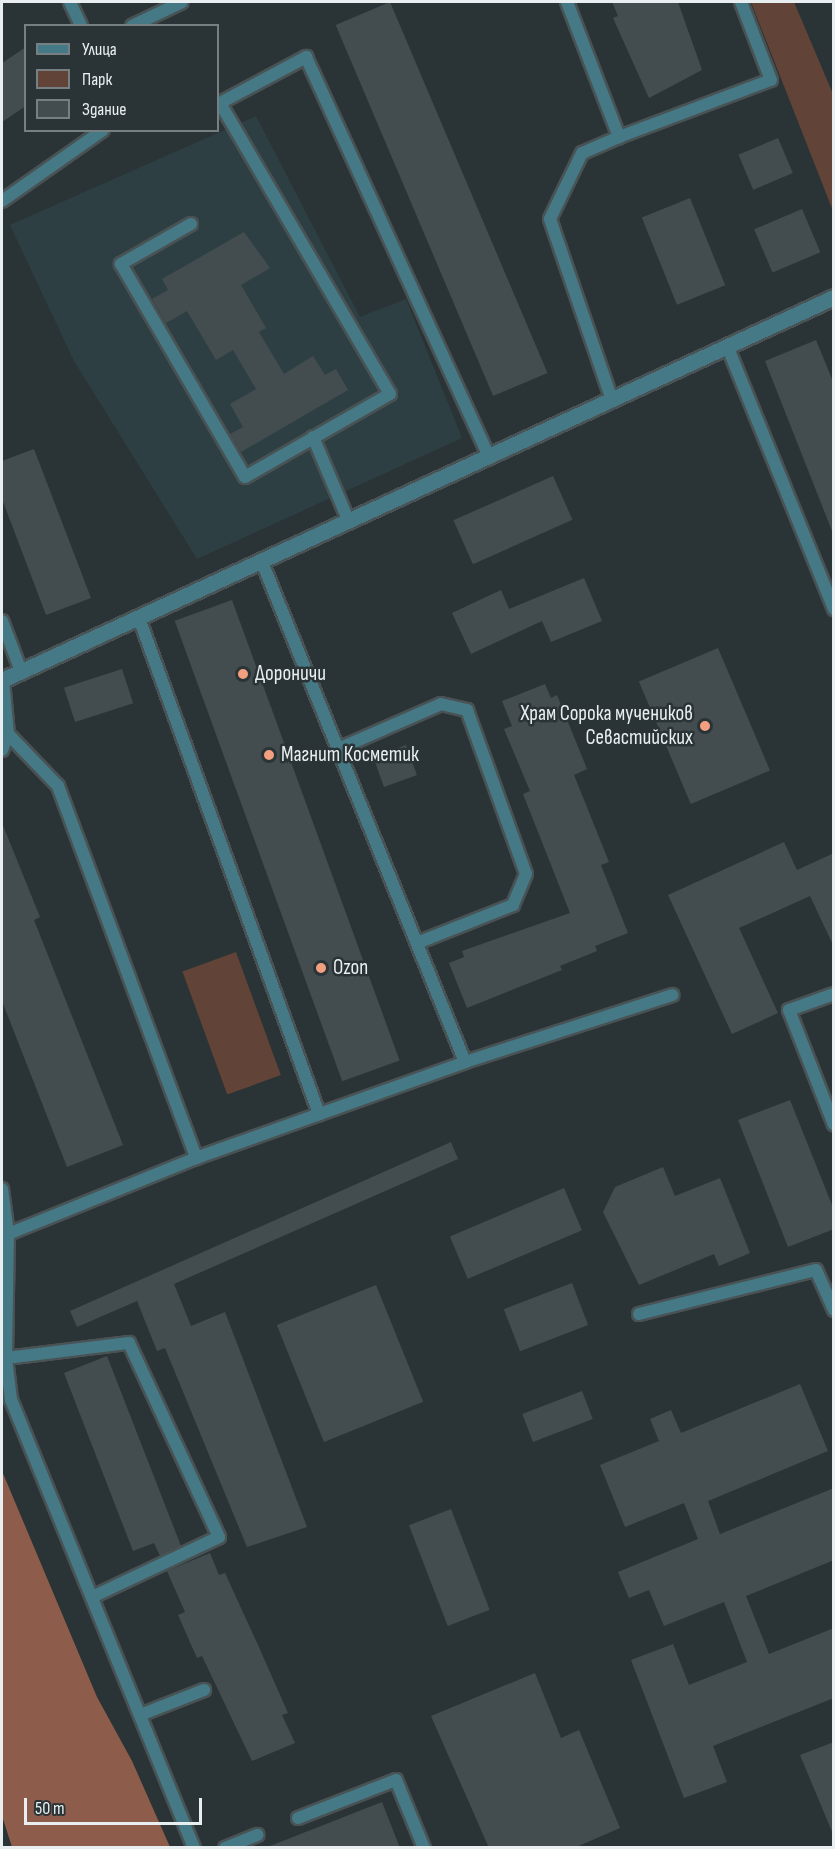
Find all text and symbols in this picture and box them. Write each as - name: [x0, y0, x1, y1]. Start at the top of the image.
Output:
- legend: [24, 24, 219, 132]
- text: Улица: [82, 39, 117, 60]
- text: Парк: [82, 69, 112, 90]
- text: Здание: [82, 99, 127, 120]
- place label: Дороничи: [255, 661, 326, 687]
- marker: Дороничи: [236, 667, 250, 681]
- place label: Храм Сорока мучеников Севастийских: [520, 701, 693, 751]
- marker: Храм Сорока мучеников Севастийских: [698, 719, 712, 733]
- place label: Магнит Косметик: [281, 742, 419, 768]
- marker: Магнит Косметик: [262, 748, 276, 762]
- place label: Ozon: [333, 955, 368, 981]
- marker: Ozon: [314, 961, 328, 975]
- scale bar: [27, 1786, 206, 1824]
- text: 50 m: [35, 1798, 65, 1819]

